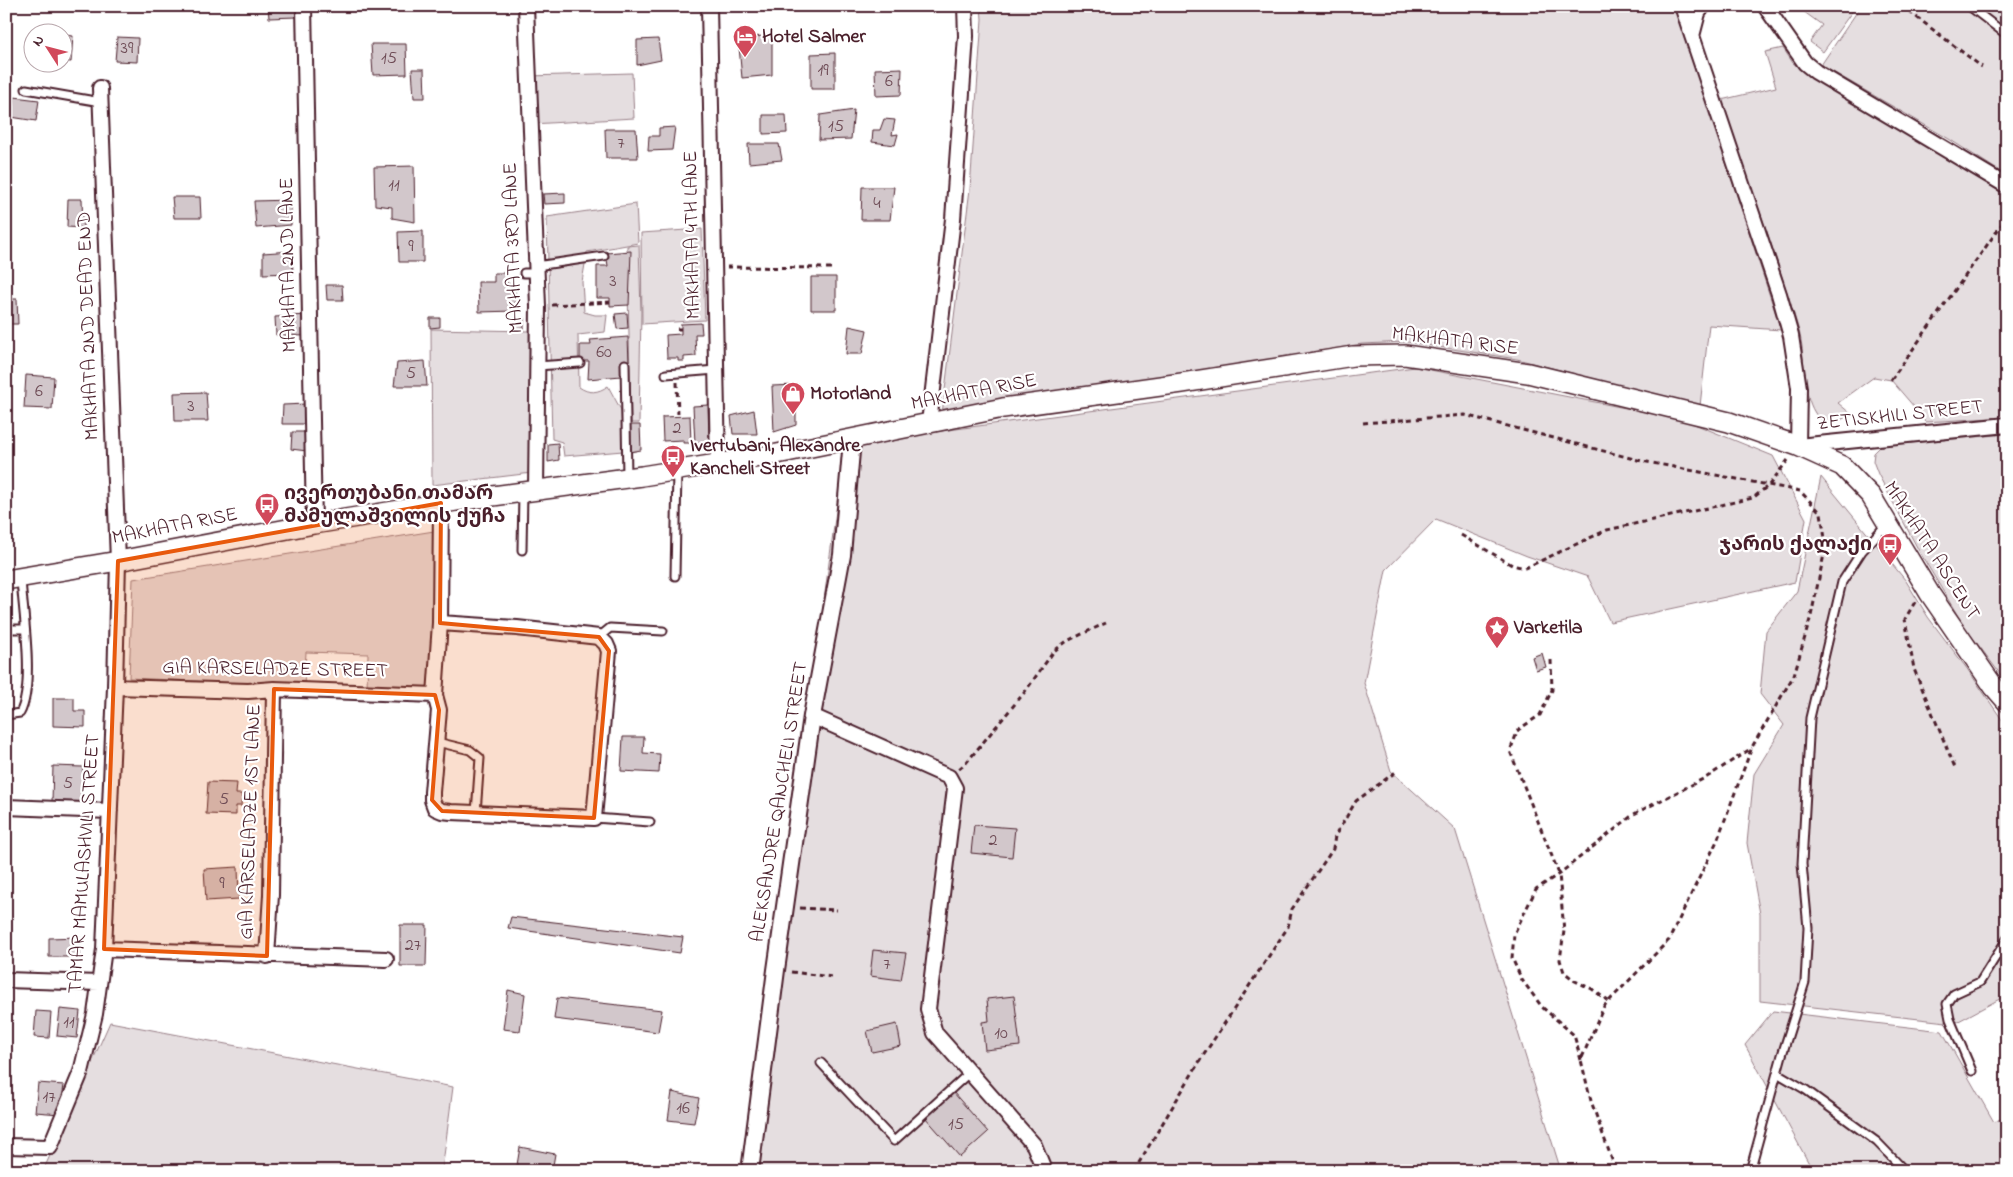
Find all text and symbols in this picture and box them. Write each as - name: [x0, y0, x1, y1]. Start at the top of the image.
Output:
- north arrow: [22, 22, 72, 72]
- place label: Hotel Salmer: [762, 23, 867, 52]
- hotel icon: Hotel Salmer: [732, 24, 758, 58]
- text: N: [27, 31, 50, 51]
- house number: 39: [121, 36, 134, 62]
- house number: 15: [381, 46, 397, 72]
- house number: 19: [817, 58, 829, 84]
- house number: 6: [885, 69, 893, 95]
- house number: 15: [828, 114, 844, 140]
- house number: 7: [617, 131, 625, 157]
- street label: MAKHATA 4TH LANE: [677, 150, 709, 320]
- street label: MAKHATA 3RD LANE: [497, 162, 531, 334]
- house number: 11: [388, 173, 400, 199]
- street label: MAKHATA 2ND LANE: [273, 177, 305, 353]
- house number: 4: [873, 191, 881, 217]
- street label: MAKHATA 2ND DEAD END: [71, 211, 107, 441]
- house number: 9: [408, 234, 414, 260]
- house number: 3: [609, 269, 617, 295]
- street label: MAKHATA RISE: [1390, 320, 1520, 364]
- house number: 60: [596, 340, 612, 366]
- house number: 5: [406, 361, 416, 387]
- street label: MAKHATA RISE: [909, 367, 1039, 419]
- house number: 6: [35, 379, 43, 405]
- place label: Motorland: [810, 380, 892, 409]
- shop icon: Motorland: [780, 381, 806, 415]
- street label: ZETISKHILI STREET: [1816, 393, 1984, 439]
- house number: 3: [187, 394, 195, 420]
- house number: 2: [673, 416, 682, 442]
- place label: Ivertubani, Alexandre Kancheli Street: [690, 432, 861, 484]
- bus stop icon: Ivertubani, Alexandre Kancheli Street: [660, 444, 686, 478]
- street label: MAKHATA ASCENT: [1875, 476, 1987, 626]
- place label: ივერთუბანი თამარ მამულაშვილის ქუჩა: [284, 480, 506, 532]
- bus stop icon: ივერთუბანი თამარ მამულაშვილის ქუჩა: [254, 492, 280, 526]
- street label: MAKHATA RISE: [110, 501, 240, 553]
- place label: ჯარის ქალაქი: [1719, 531, 1872, 560]
- bus stop icon: ჯარის ქალაქი: [1877, 532, 1903, 566]
- place label: Varketila: [1513, 614, 1583, 643]
- place icon: Varketila: [1484, 615, 1510, 649]
- street label: GIA KARSELADZE STREET: [162, 654, 388, 686]
- street label: ALEKSANDRE QANCHELI STREET: [744, 660, 816, 944]
- street label: GIA KARSELADZE 1ST LANE: [232, 704, 270, 940]
- street label: TAMAR MAMULASHVILI STREET: [61, 733, 109, 995]
- house number: 5: [63, 771, 73, 797]
- house number: 5: [219, 787, 229, 813]
- house number: 2: [989, 828, 998, 854]
- house number: 9: [219, 871, 225, 897]
- house number: 27: [405, 933, 422, 959]
- house number: 7: [883, 952, 891, 978]
- house number: 11: [63, 1010, 75, 1036]
- house number: 10: [994, 1021, 1008, 1047]
- house number: 17: [42, 1085, 56, 1111]
- house number: 16: [676, 1096, 690, 1122]
- house number: 15: [948, 1112, 964, 1138]

